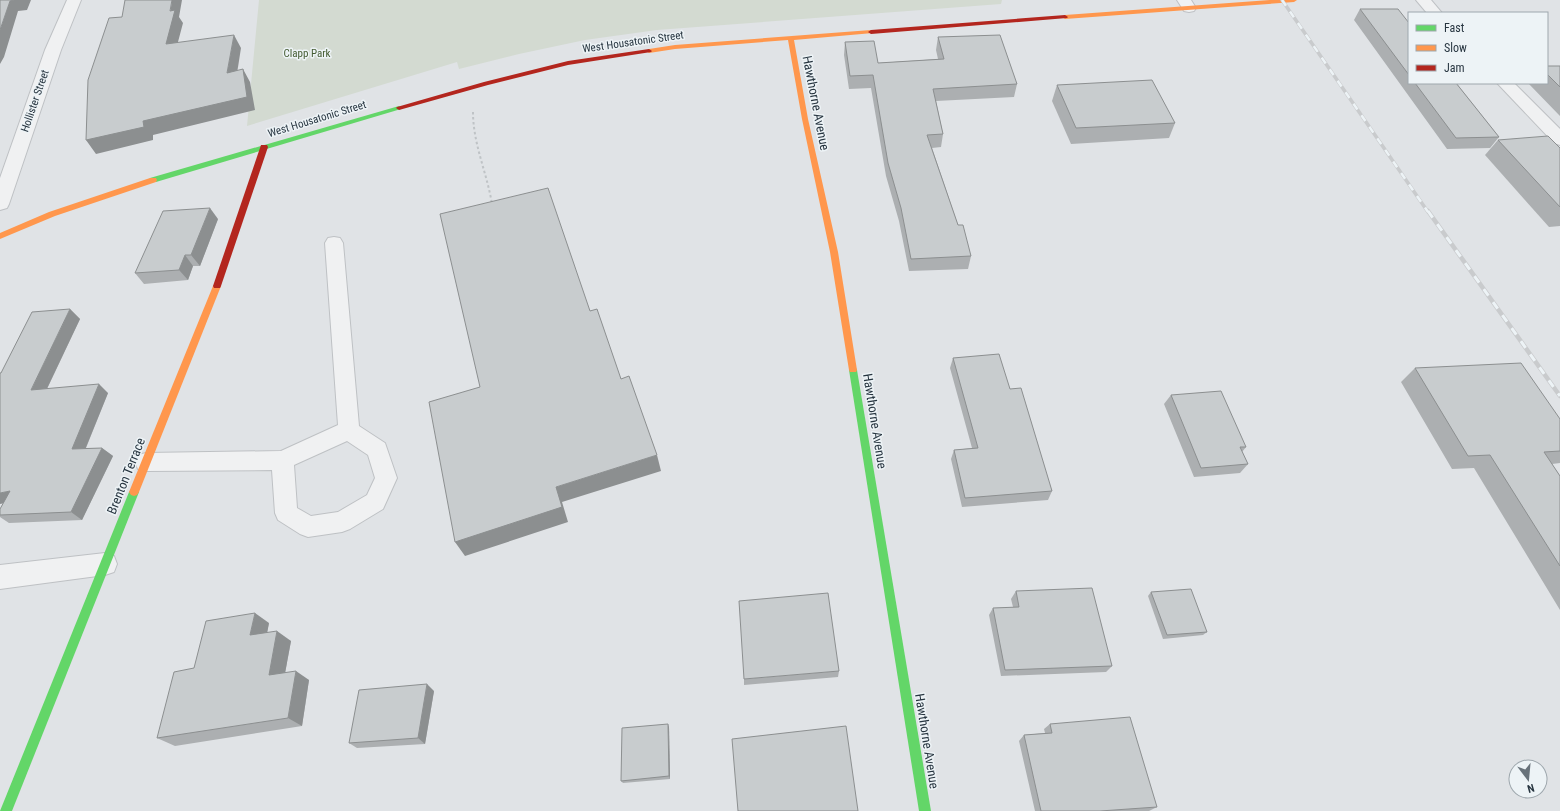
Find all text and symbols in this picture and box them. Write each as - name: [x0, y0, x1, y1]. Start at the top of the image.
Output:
- legend: [1408, 12, 1548, 84]
- text: Fast: [1444, 21, 1465, 35]
- street label: West Housatonic Street: [582, 28, 684, 56]
- text: Slow: [1444, 41, 1467, 55]
- park label: Clapp Park: [283, 47, 331, 60]
- street label: Hawthorne Avenue: [799, 54, 833, 152]
- text: Jam: [1444, 61, 1465, 75]
- street label: Hollister Street: [18, 68, 52, 134]
- street label: West Housatonic Street: [266, 98, 368, 140]
- street label: Hawthorne Avenue: [860, 372, 890, 470]
- street label: Brenton Terrace: [104, 436, 148, 516]
- street label: Hawthorne Avenue: [912, 692, 942, 790]
- north arrow: [1508, 759, 1548, 799]
- text: N: [1525, 781, 1536, 795]

